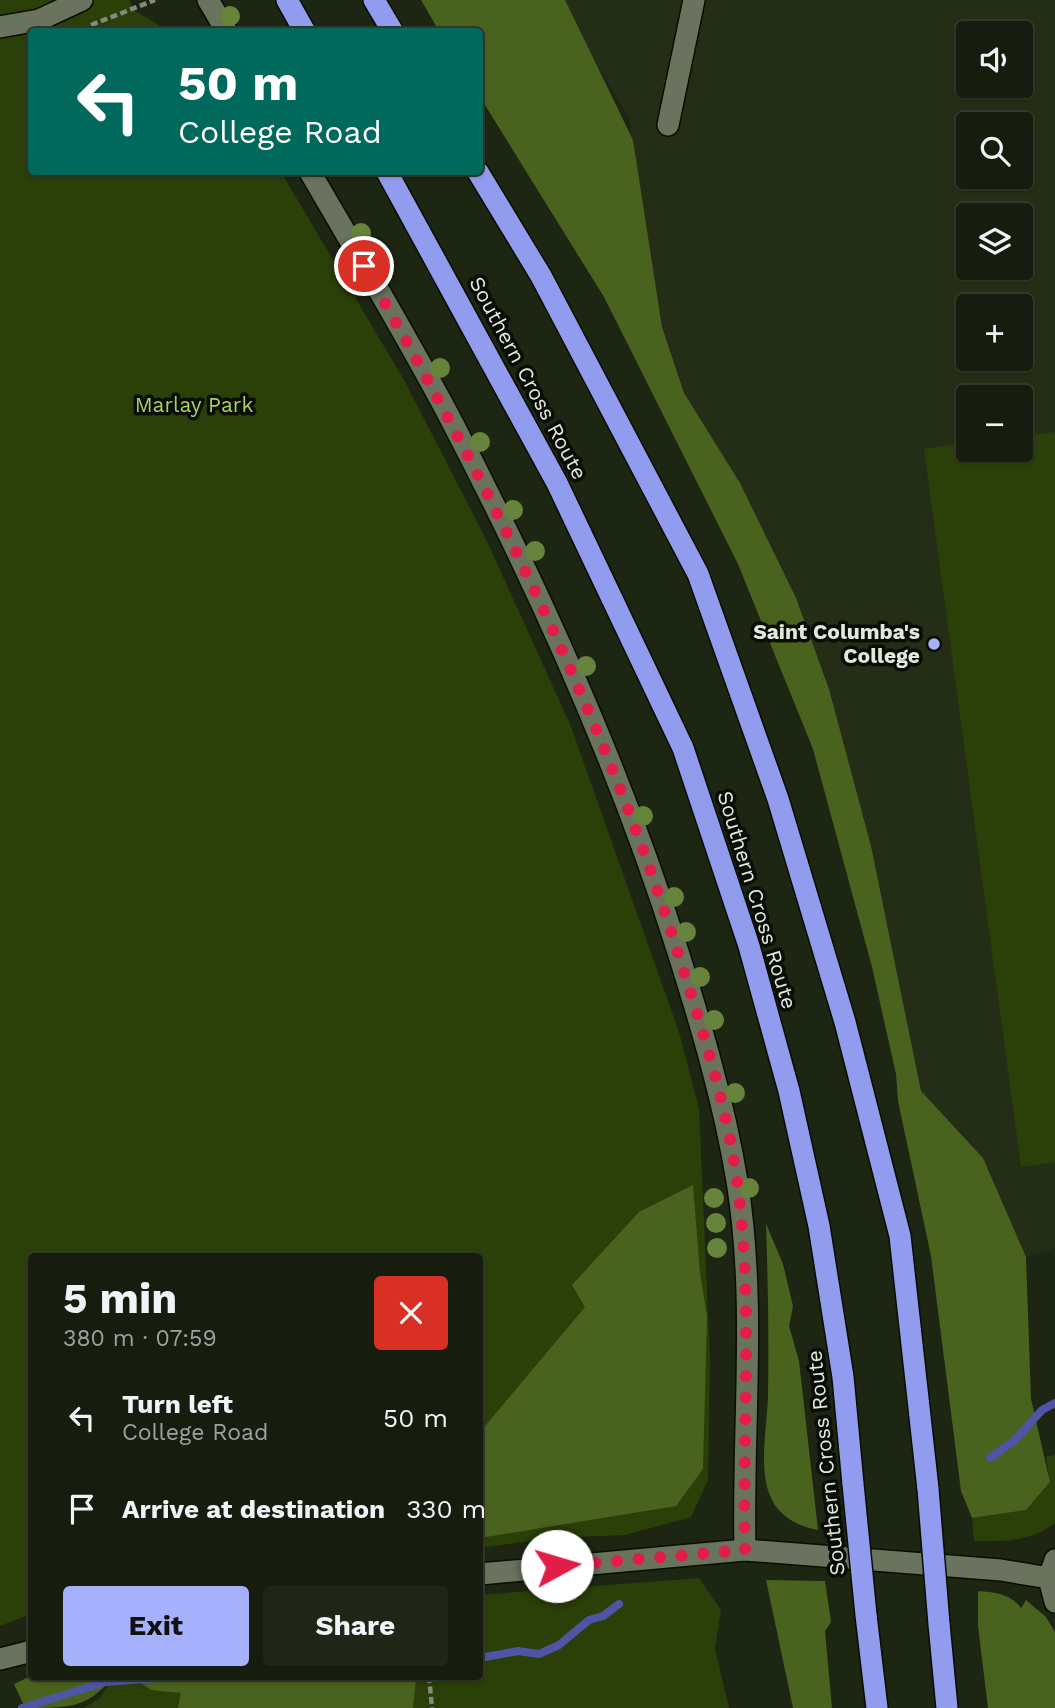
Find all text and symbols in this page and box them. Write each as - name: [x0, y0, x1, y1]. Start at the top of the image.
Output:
- map controls: [956, 21, 1033, 462]
- button: sound: [956, 21, 1033, 98]
- text: 50 m: [178, 54, 298, 112]
- icon: left: [63, 56, 154, 147]
- button: search: [956, 112, 1033, 189]
- text: College Road: [178, 113, 382, 151]
- button: layers: [956, 203, 1033, 280]
- pin: [334, 236, 394, 296]
- icon: arrive: [345, 247, 383, 285]
- street label: Southern Cross Route: [464, 272, 593, 484]
- button: +: [956, 294, 1033, 371]
- button: −: [956, 385, 1033, 462]
- park label: Marlay Park: [135, 392, 253, 417]
- place label: Saint Columba's College: [753, 619, 920, 668]
- marker: Saint Columba's College: [926, 636, 942, 652]
- street label: Southern Cross Route: [712, 788, 803, 1012]
- text: 5 min: [63, 1274, 177, 1323]
- button: close: [374, 1276, 448, 1350]
- text: 380 m · 07:59: [63, 1325, 217, 1352]
- street label: Southern Cross Route: [801, 1349, 850, 1577]
- text: Turn left: [122, 1389, 233, 1419]
- icon: left: [63, 1399, 101, 1437]
- text: 50 m: [383, 1403, 448, 1433]
- text: College Road: [122, 1419, 268, 1446]
- icon: arrive: [63, 1490, 101, 1528]
- text: Arrive at destination: [122, 1494, 385, 1524]
- text: 330 m: [406, 1494, 486, 1524]
- position arrow: [520, 1529, 594, 1603]
- button: Exit: [63, 1586, 249, 1666]
- button: Share: [263, 1586, 448, 1666]

